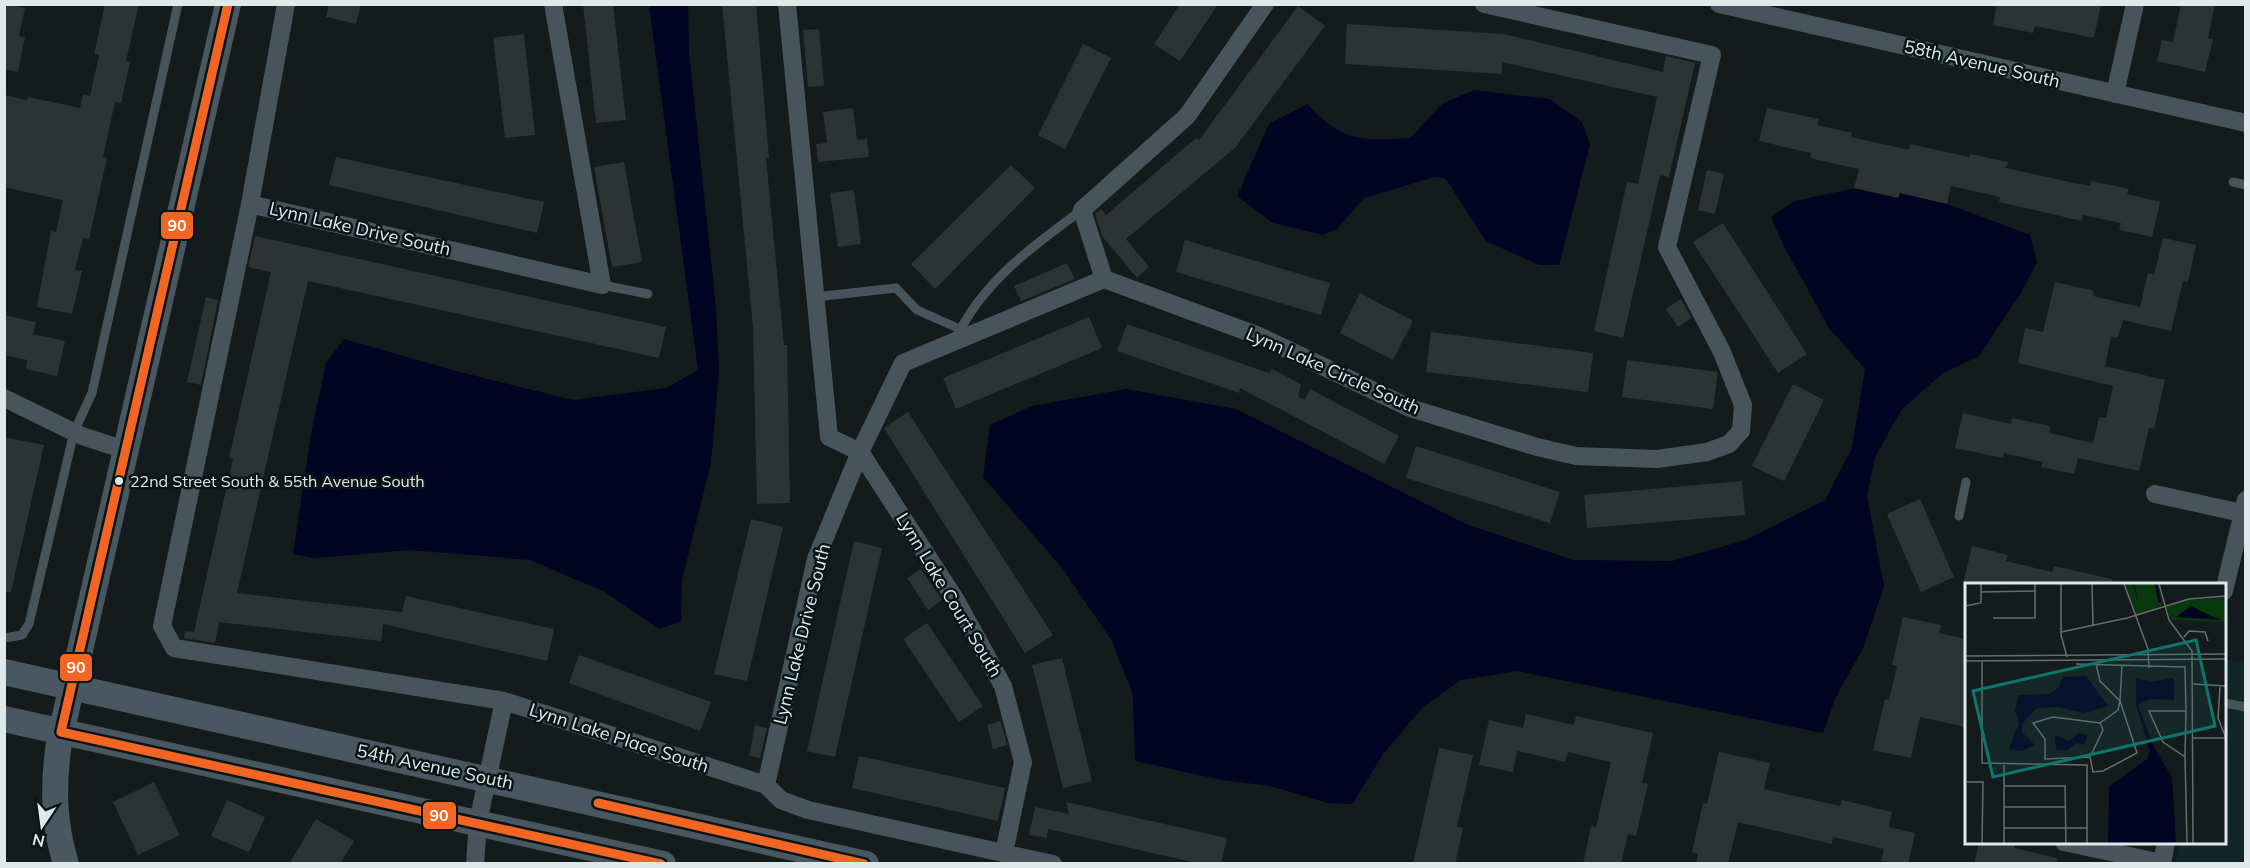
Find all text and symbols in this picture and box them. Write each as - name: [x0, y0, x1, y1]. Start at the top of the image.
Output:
- street label: 58th Avenue South: [1902, 34, 2062, 93]
- street label: Lynn Lake Drive South: [267, 196, 453, 261]
- line badge: 90: [160, 211, 194, 240]
- text: 90: [167, 215, 187, 235]
- street label: Lynn Lake Circle South: [1243, 322, 1424, 419]
- place label: 22nd Street South & 55th Avenue South: [130, 471, 425, 491]
- marker: 22nd Street South & 55th Avenue South: [113, 475, 125, 487]
- street label: Lynn Lake Court South: [891, 508, 1008, 681]
- street label: Lynn Lake Drive South: [768, 541, 835, 727]
- inset map: [1965, 583, 2226, 844]
- line badge: 90: [59, 653, 93, 682]
- text: 90: [66, 657, 86, 677]
- street label: Lynn Lake Place South: [527, 698, 712, 777]
- street label: 54th Avenue South: [355, 739, 515, 794]
- north arrow: [12, 796, 72, 856]
- line badge: 90: [422, 801, 457, 830]
- text: 90: [429, 805, 449, 825]
- text: N: [30, 830, 47, 852]

